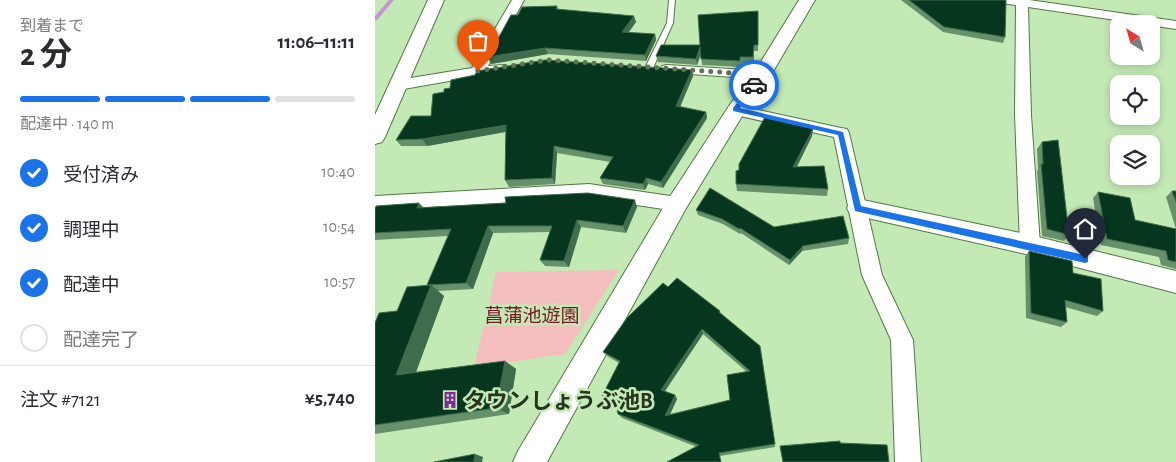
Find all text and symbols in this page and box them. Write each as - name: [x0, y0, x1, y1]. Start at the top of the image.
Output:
- north arrow: [1110, 15, 1160, 65]
- map controls: [1110, 15, 1160, 185]
- text: 到着まで: [20, 18, 84, 34]
- pin: [457, 20, 499, 71]
- icon: bag: [464, 27, 492, 55]
- text: 11:06–11:11: [277, 33, 355, 52]
- text: 2 分: [20, 39, 72, 71]
- courier: [729, 60, 779, 110]
- icon: car: [740, 71, 768, 99]
- button: locate: [1110, 75, 1160, 125]
- text: 配達中 · 140 m: [20, 116, 114, 132]
- button: layers: [1110, 135, 1160, 185]
- icon: check: [20, 159, 48, 187]
- text: 10:40: [321, 164, 355, 180]
- text: 受付済み: [63, 166, 139, 185]
- pin: [1064, 208, 1106, 259]
- icon: check: [20, 214, 48, 242]
- icon: home: [1071, 215, 1099, 243]
- text: 10:54: [323, 219, 355, 235]
- text: 調理中: [63, 221, 120, 240]
- icon: check: [20, 269, 48, 297]
- text: 10:57: [324, 274, 355, 290]
- text: 配達中: [63, 276, 120, 295]
- park label: 菖蒲池遊園: [484, 305, 580, 326]
- text: 配達完了: [63, 331, 139, 350]
- text: ¥5,740: [305, 389, 355, 408]
- place label: タウンしょうぶ池B: [464, 389, 653, 412]
- building icon: タウンしょうぶ池B: [440, 390, 460, 410]
- text: 注文 #7121: [20, 391, 101, 410]

